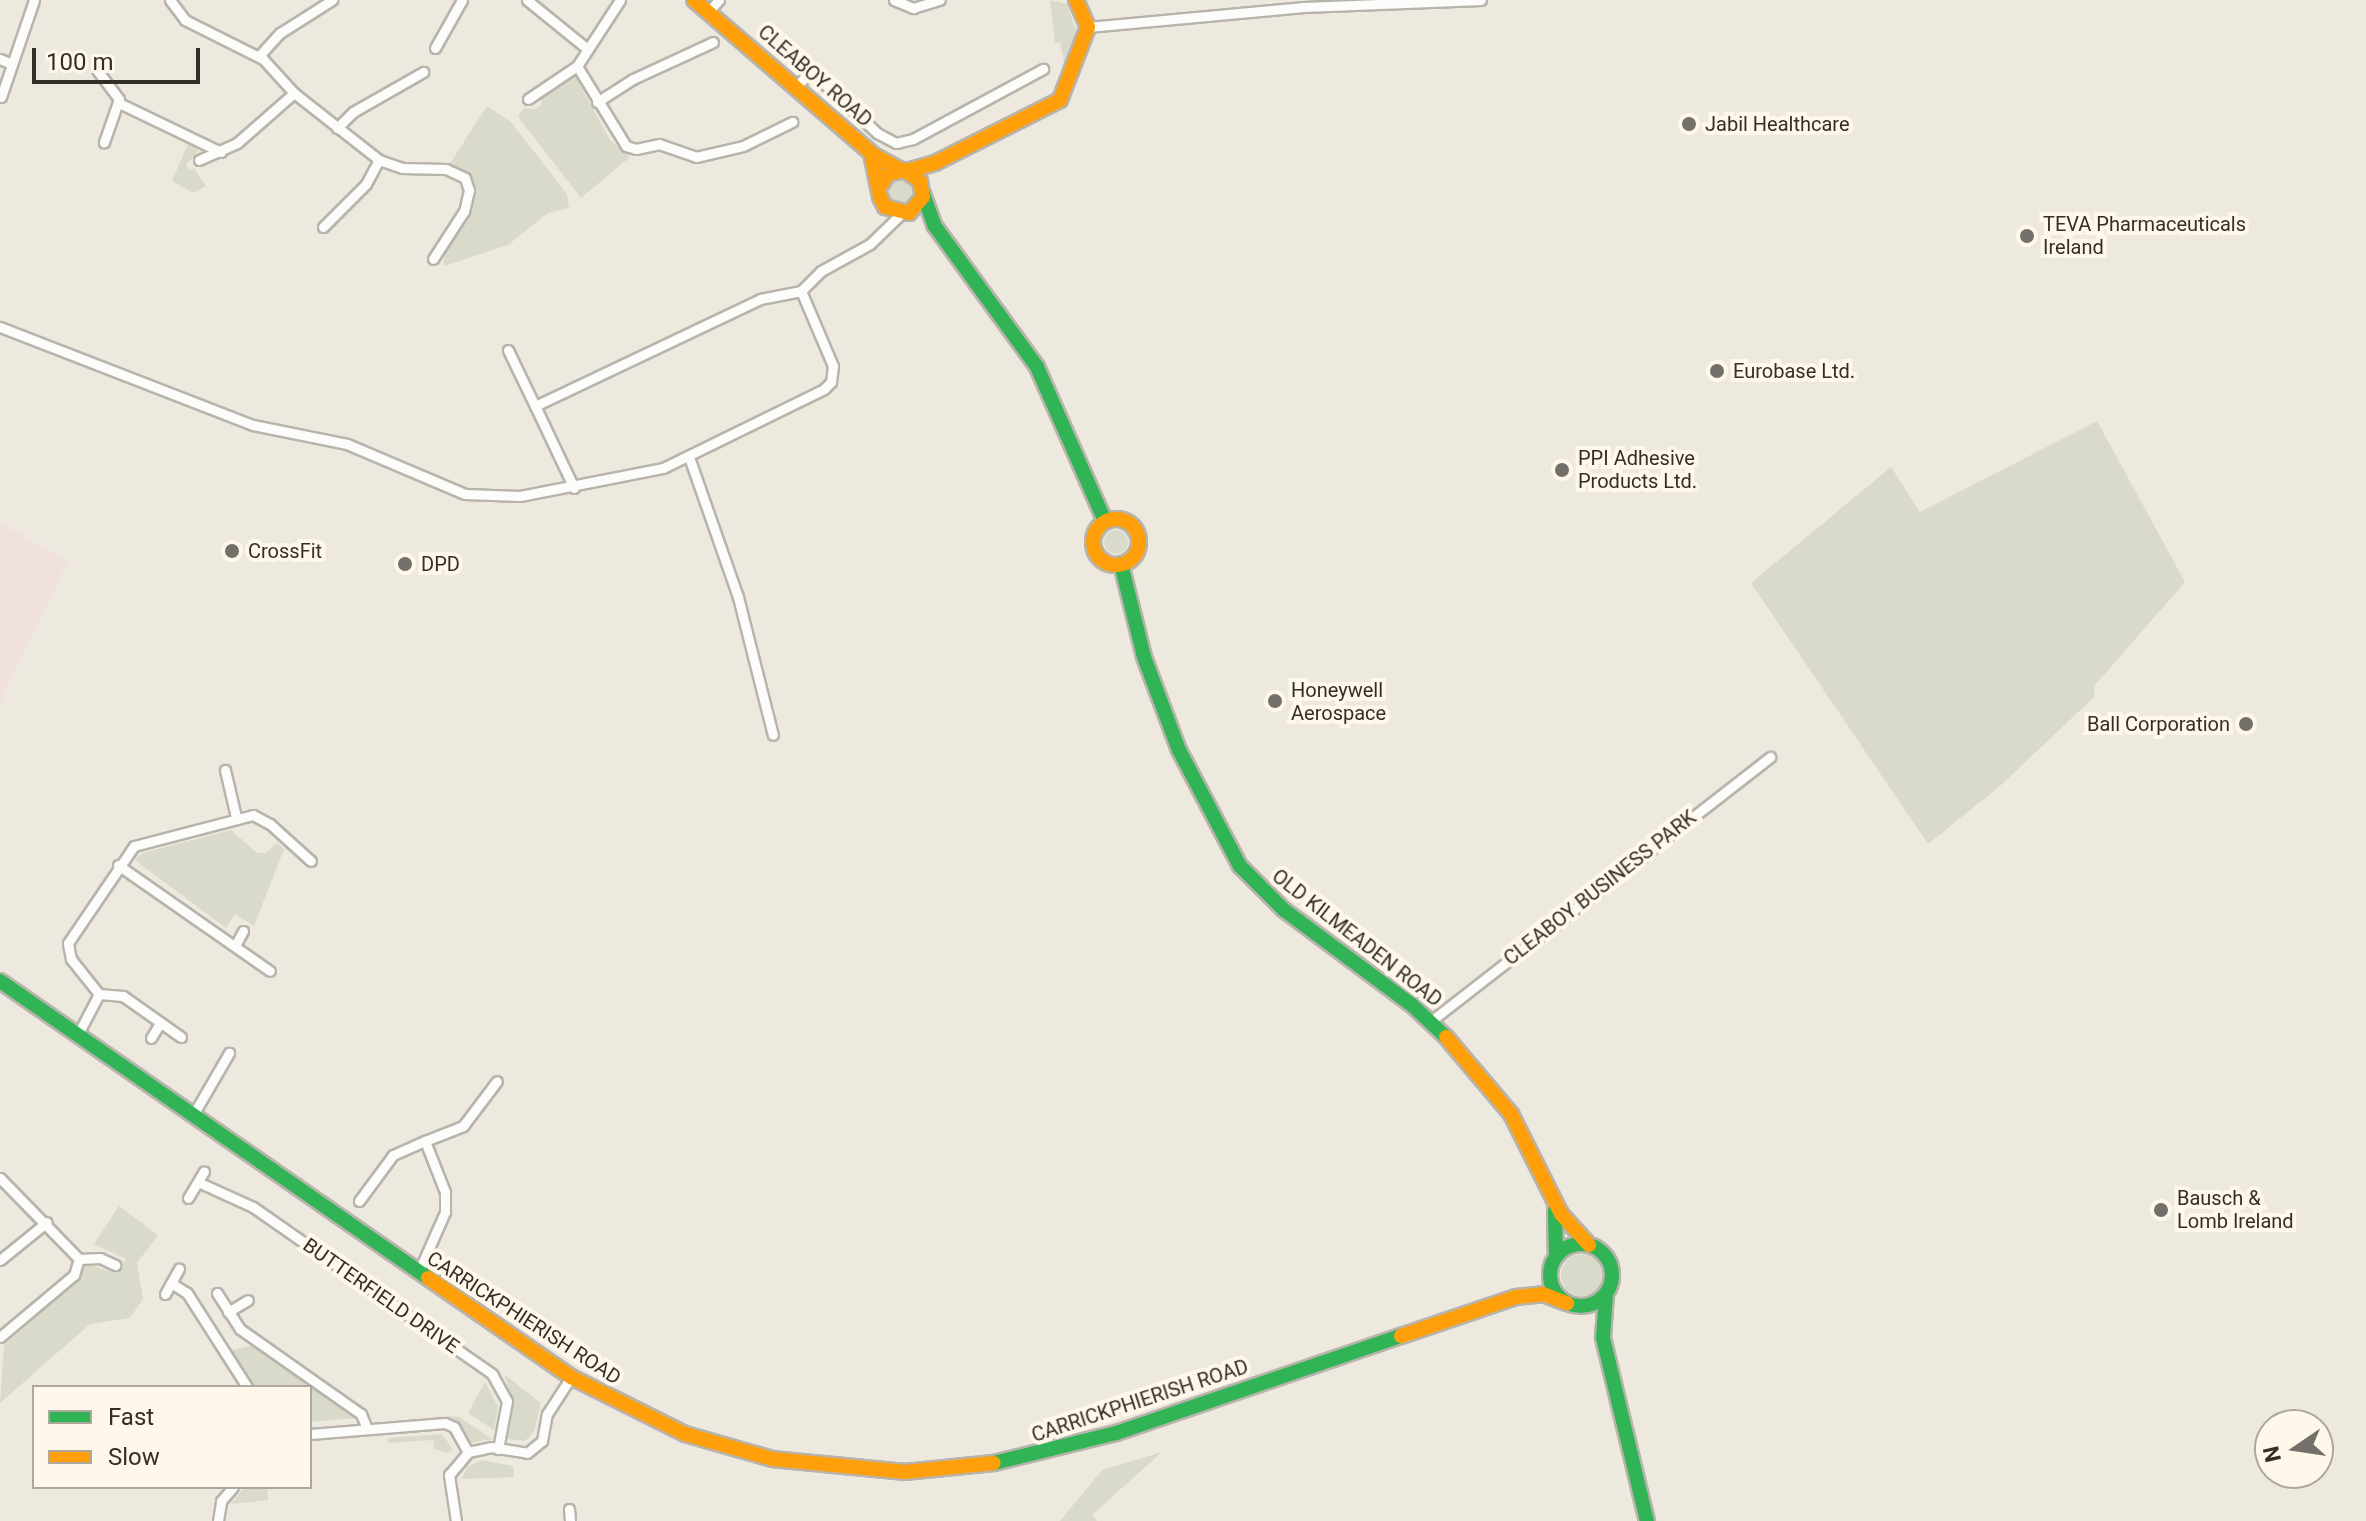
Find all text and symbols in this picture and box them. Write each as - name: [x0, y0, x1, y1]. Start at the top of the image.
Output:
- street label: CLEABOY ROAD: [753, 20, 877, 132]
- scale bar: [36, 32, 204, 82]
- text: 100 m: [46, 48, 113, 76]
- place label: Jabil Healthcare: [1705, 112, 1850, 136]
- marker: Jabil Healthcare: [1680, 115, 1698, 133]
- place label: TEVA Pharmaceuticals Ireland: [2043, 212, 2246, 259]
- marker: TEVA Pharmaceuticals Ireland: [2018, 227, 2036, 245]
- place label: Eurobase Ltd.: [1733, 359, 1855, 383]
- marker: Eurobase Ltd.: [1708, 362, 1726, 380]
- place label: PPI Adhesive Products Ltd.: [1578, 446, 1697, 493]
- marker: PPI Adhesive Products Ltd.: [1553, 461, 1571, 479]
- place label: CrossFit: [248, 539, 322, 563]
- marker: CrossFit: [223, 542, 241, 560]
- place label: DPD: [421, 552, 460, 576]
- marker: DPD: [396, 555, 414, 573]
- place label: Honeywell Aerospace: [1291, 678, 1386, 725]
- marker: Honeywell Aerospace: [1266, 692, 1284, 710]
- place label: Ball Corporation: [2087, 712, 2230, 736]
- marker: Ball Corporation: [2237, 715, 2255, 733]
- street label: CLEABOY BUSINESS PARK: [1499, 806, 1701, 970]
- street label: OLD KILMEADEN ROAD: [1267, 864, 1447, 1012]
- place label: Bausch & Lomb Ireland: [2177, 1186, 2294, 1233]
- marker: Bausch & Lomb Ireland: [2152, 1201, 2170, 1219]
- street label: BUTTERFIELD DRIVE: [298, 1233, 464, 1359]
- street label: CARRICKPHIERISH ROAD: [423, 1246, 625, 1390]
- street label: CARRICKPHIERISH ROAD: [1029, 1355, 1251, 1447]
- legend: [32, 1385, 312, 1489]
- text: Fast: [108, 1403, 154, 1431]
- north arrow: [2254, 1409, 2334, 1489]
- text: Slow: [108, 1443, 160, 1471]
- text: N: [2258, 1444, 2286, 1464]

